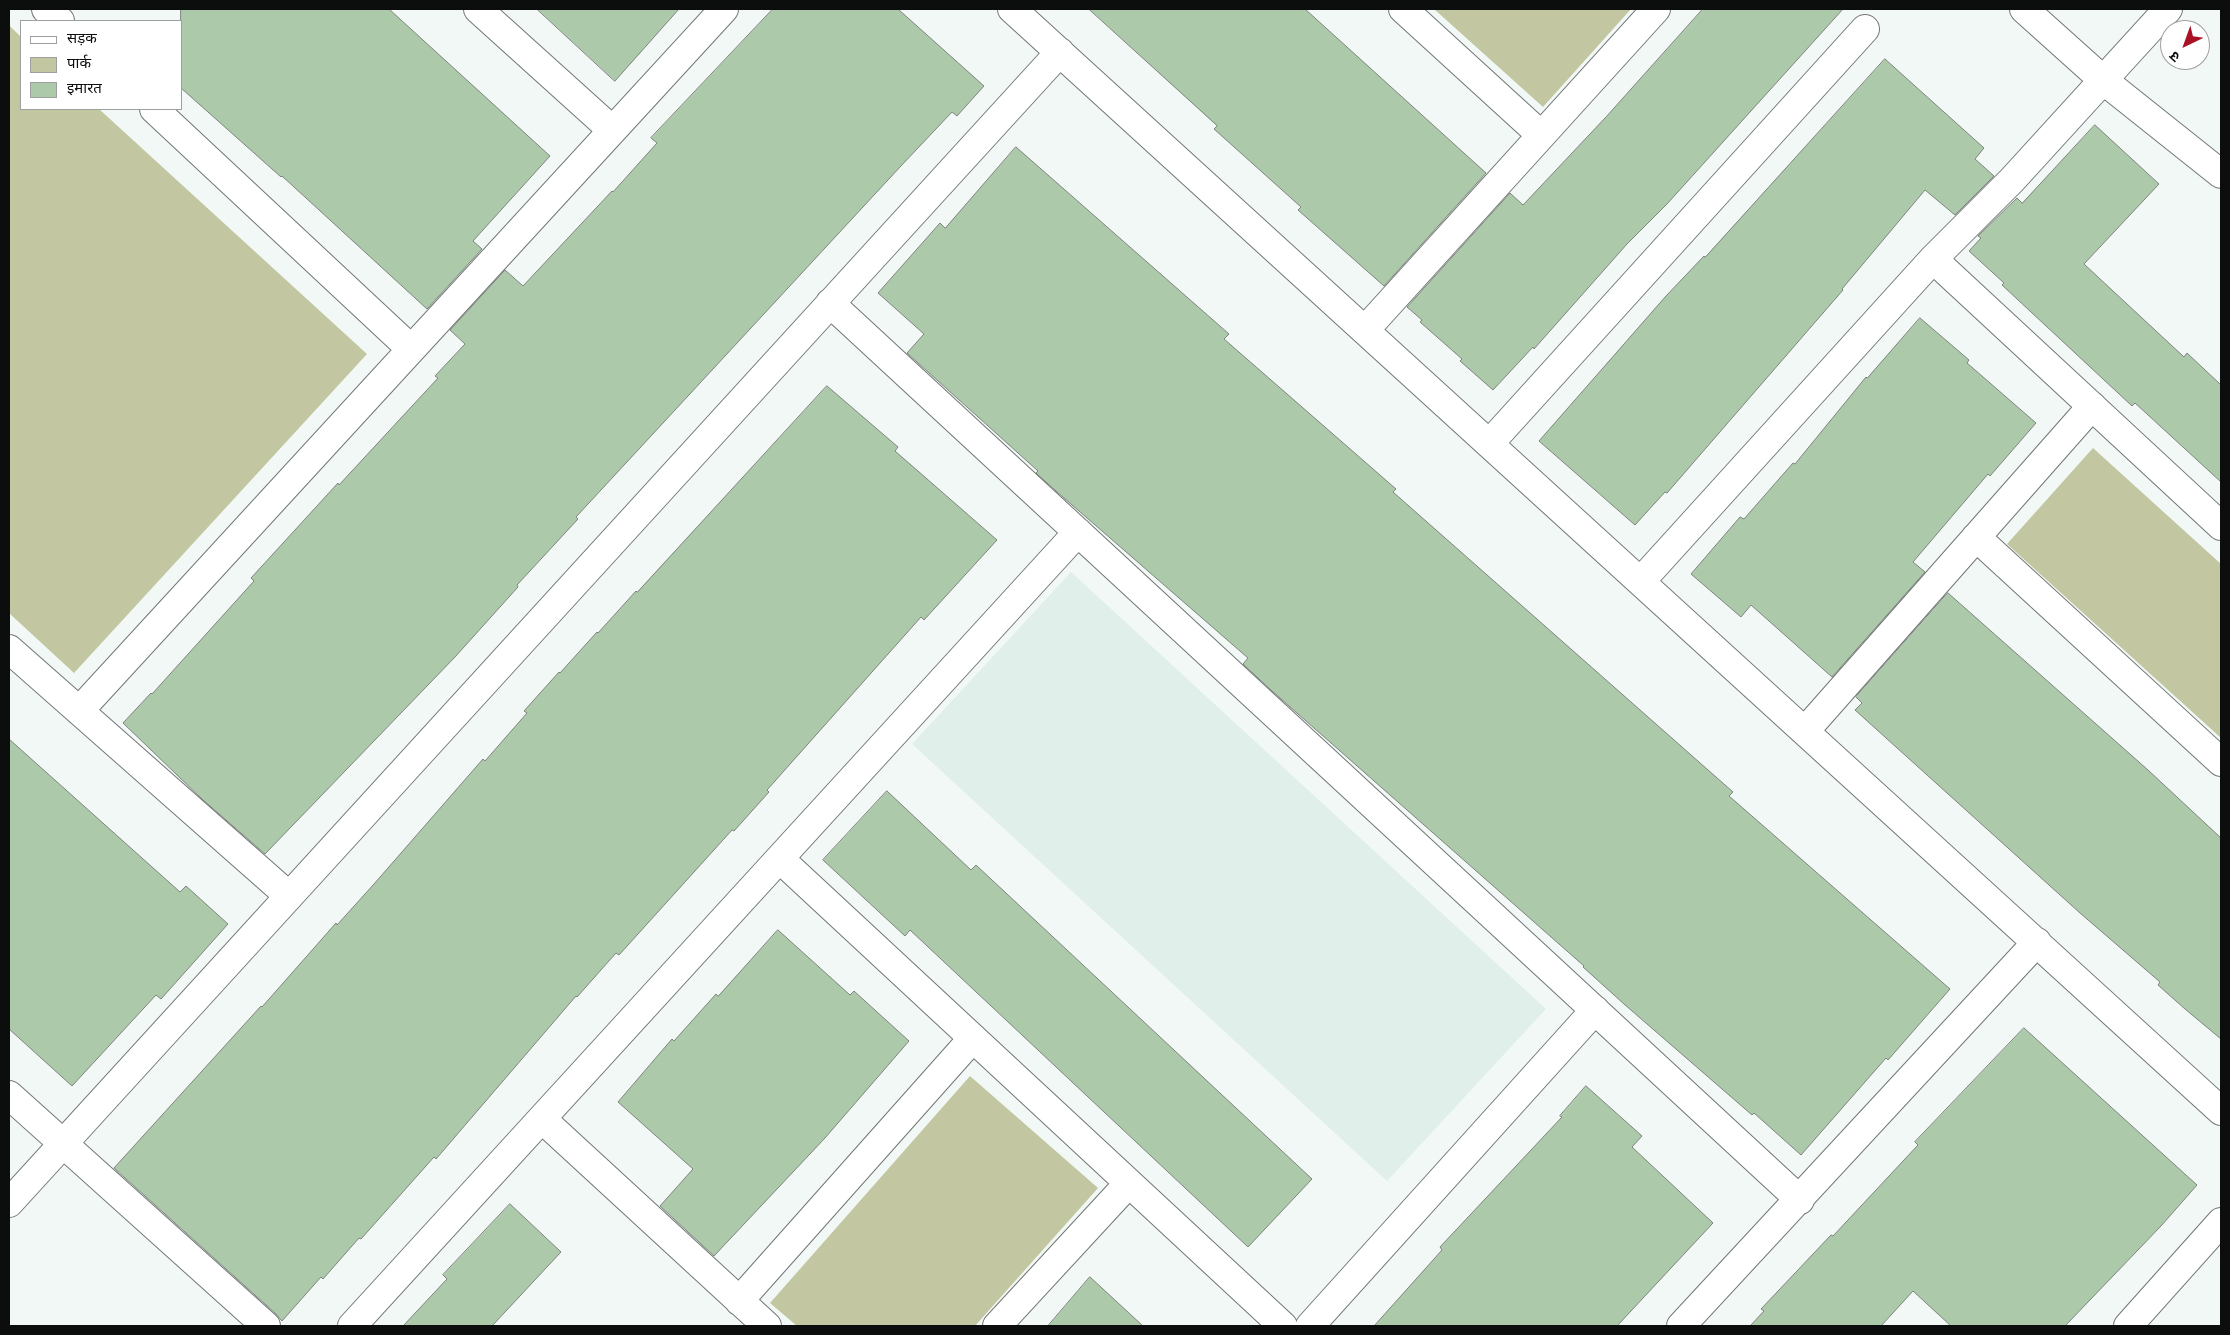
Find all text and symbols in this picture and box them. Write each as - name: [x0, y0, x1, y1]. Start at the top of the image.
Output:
- legend: [20, 20, 182, 110]
- north arrow: [2160, 20, 2210, 70]
- text: सड़क: [67, 30, 97, 49]
- text: उ: [2166, 46, 2185, 66]
- text: पार्क: [67, 55, 91, 74]
- text: इमारत: [67, 80, 102, 99]

